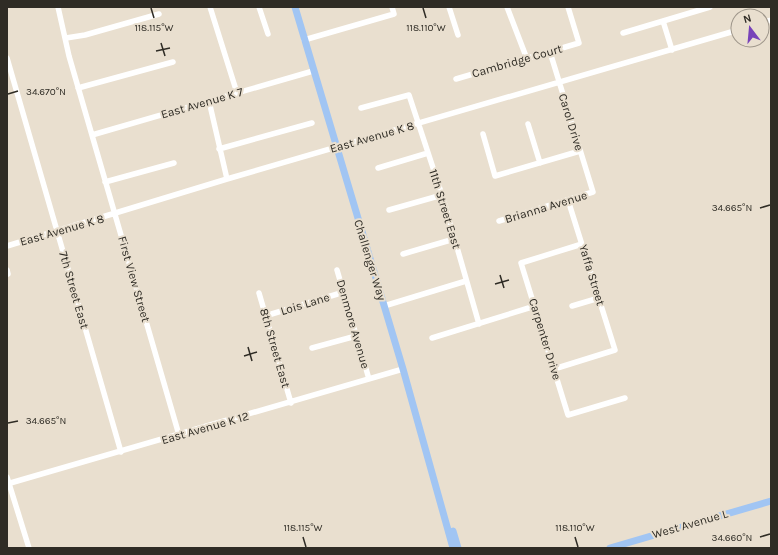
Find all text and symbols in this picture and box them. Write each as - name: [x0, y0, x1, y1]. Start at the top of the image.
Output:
- north arrow: [730, 8, 770, 48]
- text: N: [742, 12, 753, 26]
- text: 118.115°W: [134, 22, 174, 34]
- text: 118.110°W: [406, 22, 446, 34]
- street label: Cambridge Court: [470, 41, 564, 81]
- street label: East Avenue K 7: [159, 84, 245, 121]
- text: 34.670°N: [26, 86, 66, 98]
- street label: Carol Drive: [556, 92, 586, 152]
- street label: East Avenue K 8: [328, 118, 416, 156]
- street label: 11th Street East: [426, 168, 464, 251]
- street label: Brianna Avenue: [503, 188, 589, 226]
- text: 34.665°N: [712, 202, 752, 214]
- street label: East Avenue K 8: [18, 211, 106, 249]
- street label: Challenger Way: [351, 218, 389, 303]
- street label: First View Street: [115, 234, 153, 324]
- street label: Yaffa Street: [576, 243, 608, 308]
- street label: 7th Street East: [56, 250, 92, 331]
- street label: Denmore Avenue: [334, 278, 372, 370]
- street label: Lois Lane: [279, 290, 331, 318]
- street label: Carpenter Drive: [526, 296, 564, 382]
- street label: 8th Street East: [257, 307, 293, 390]
- street label: East Avenue K 12: [160, 409, 250, 447]
- text: 34.665°N: [26, 415, 66, 427]
- street label: West Avenue L: [651, 506, 730, 541]
- text: 118.115°W: [283, 522, 323, 534]
- text: 118.110°W: [555, 522, 595, 534]
- text: 34.660°N: [712, 532, 752, 544]

